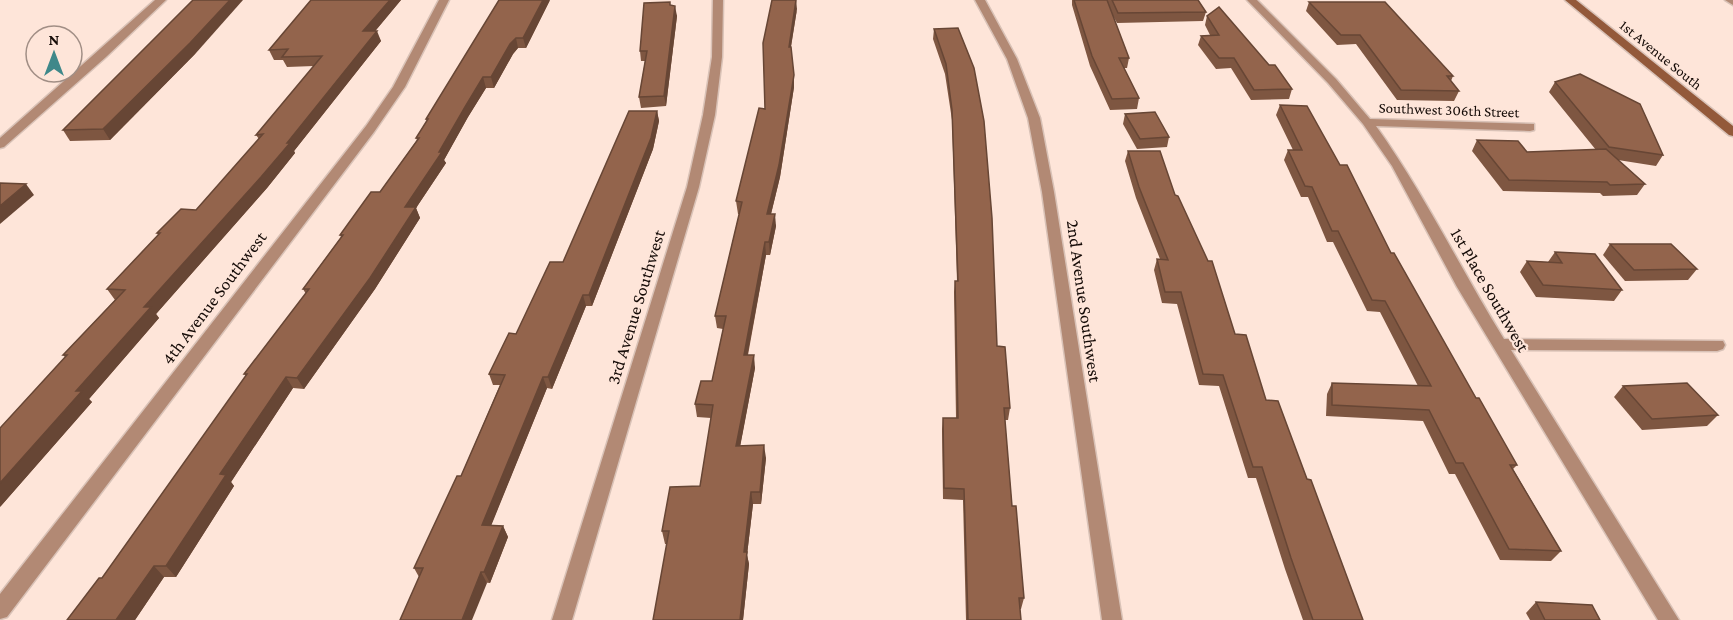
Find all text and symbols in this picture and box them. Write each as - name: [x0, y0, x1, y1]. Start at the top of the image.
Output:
- street label: 1st Avenue South: [1617, 17, 1705, 93]
- north arrow: [24, 24, 84, 84]
- text: N: [49, 31, 60, 48]
- street label: Southwest 306th Street: [1378, 100, 1521, 120]
- street label: 2nd Avenue Southwest: [1063, 218, 1105, 385]
- street label: 1st Place Southwest: [1446, 225, 1534, 356]
- street label: 3rd Avenue Southwest: [603, 226, 669, 387]
- street label: 4th Avenue Southwest: [158, 227, 271, 368]

